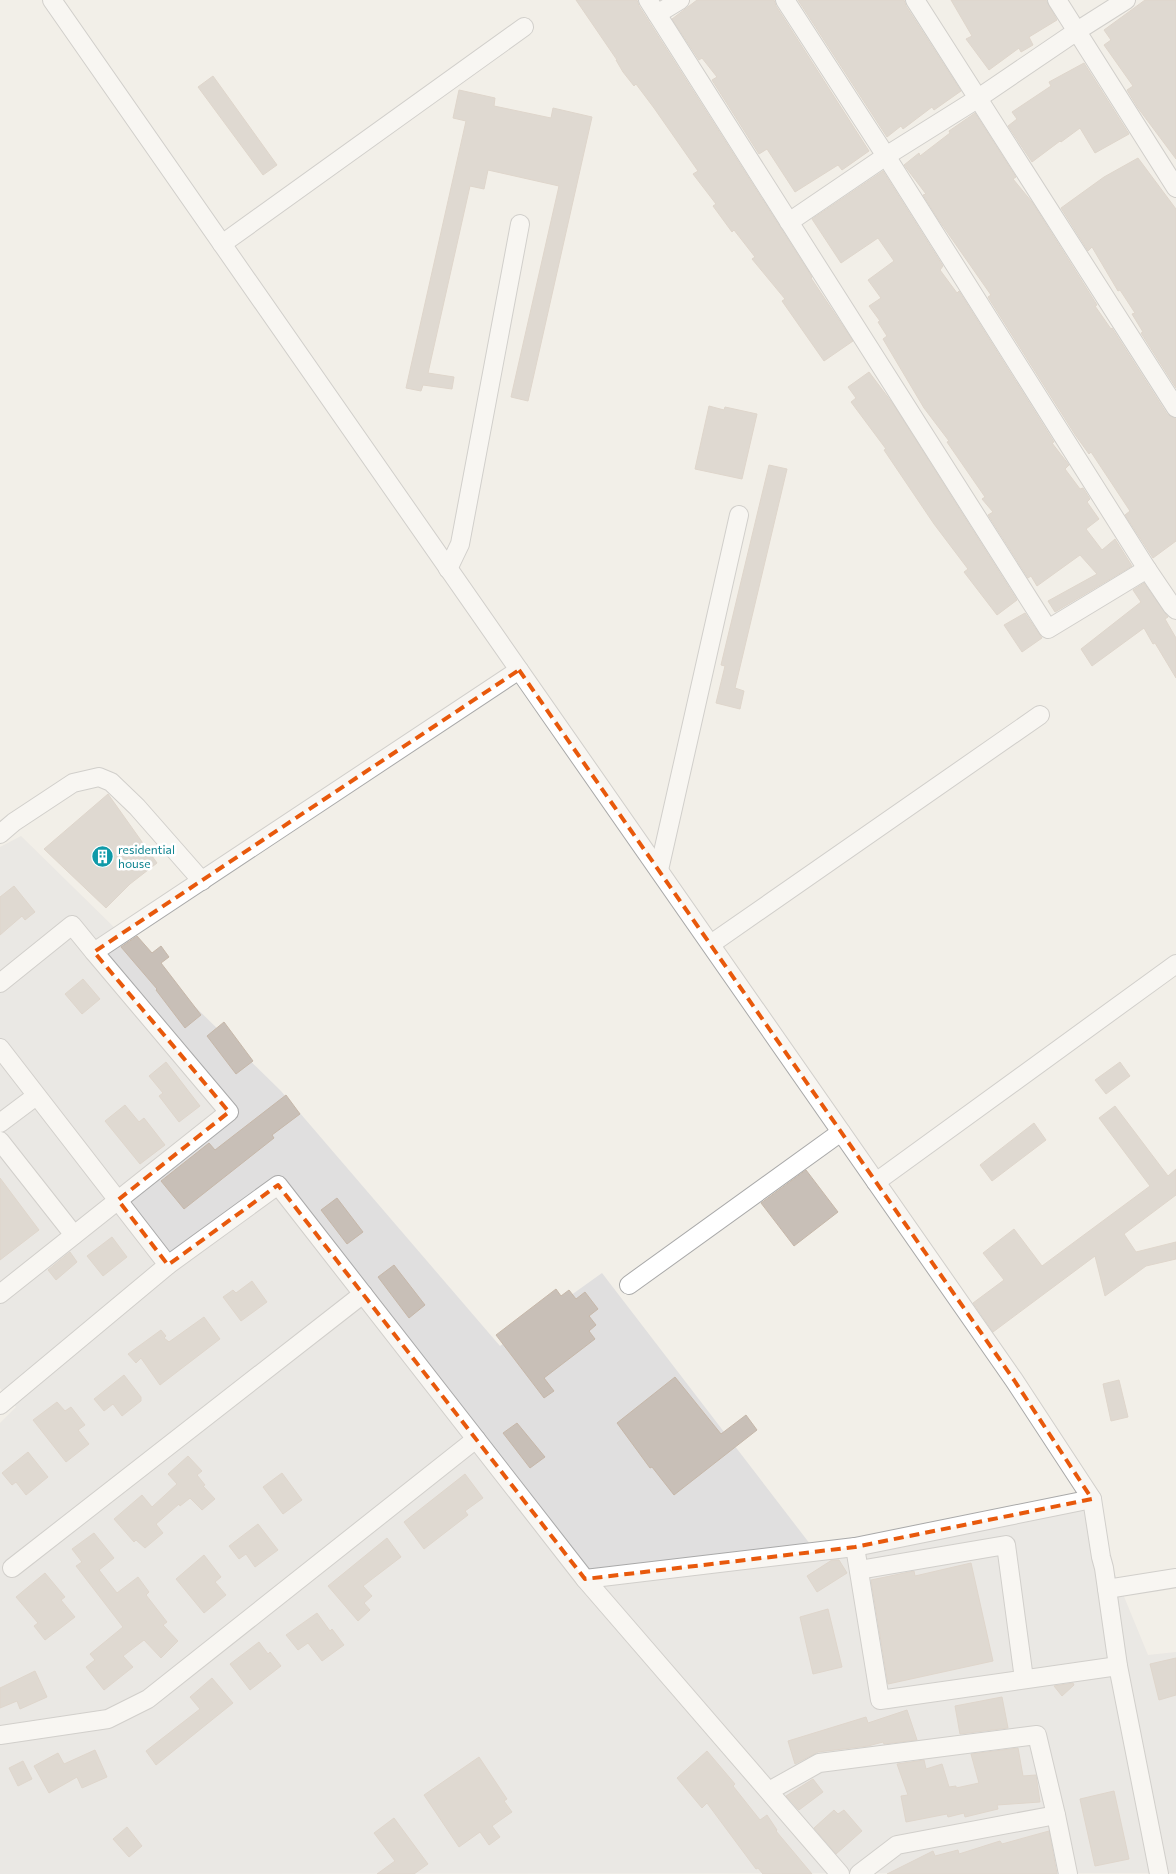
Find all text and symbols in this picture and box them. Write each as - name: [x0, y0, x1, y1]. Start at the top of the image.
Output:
- place label: residential house: [118, 842, 175, 870]
- building icon: residential house: [90, 844, 114, 868]

